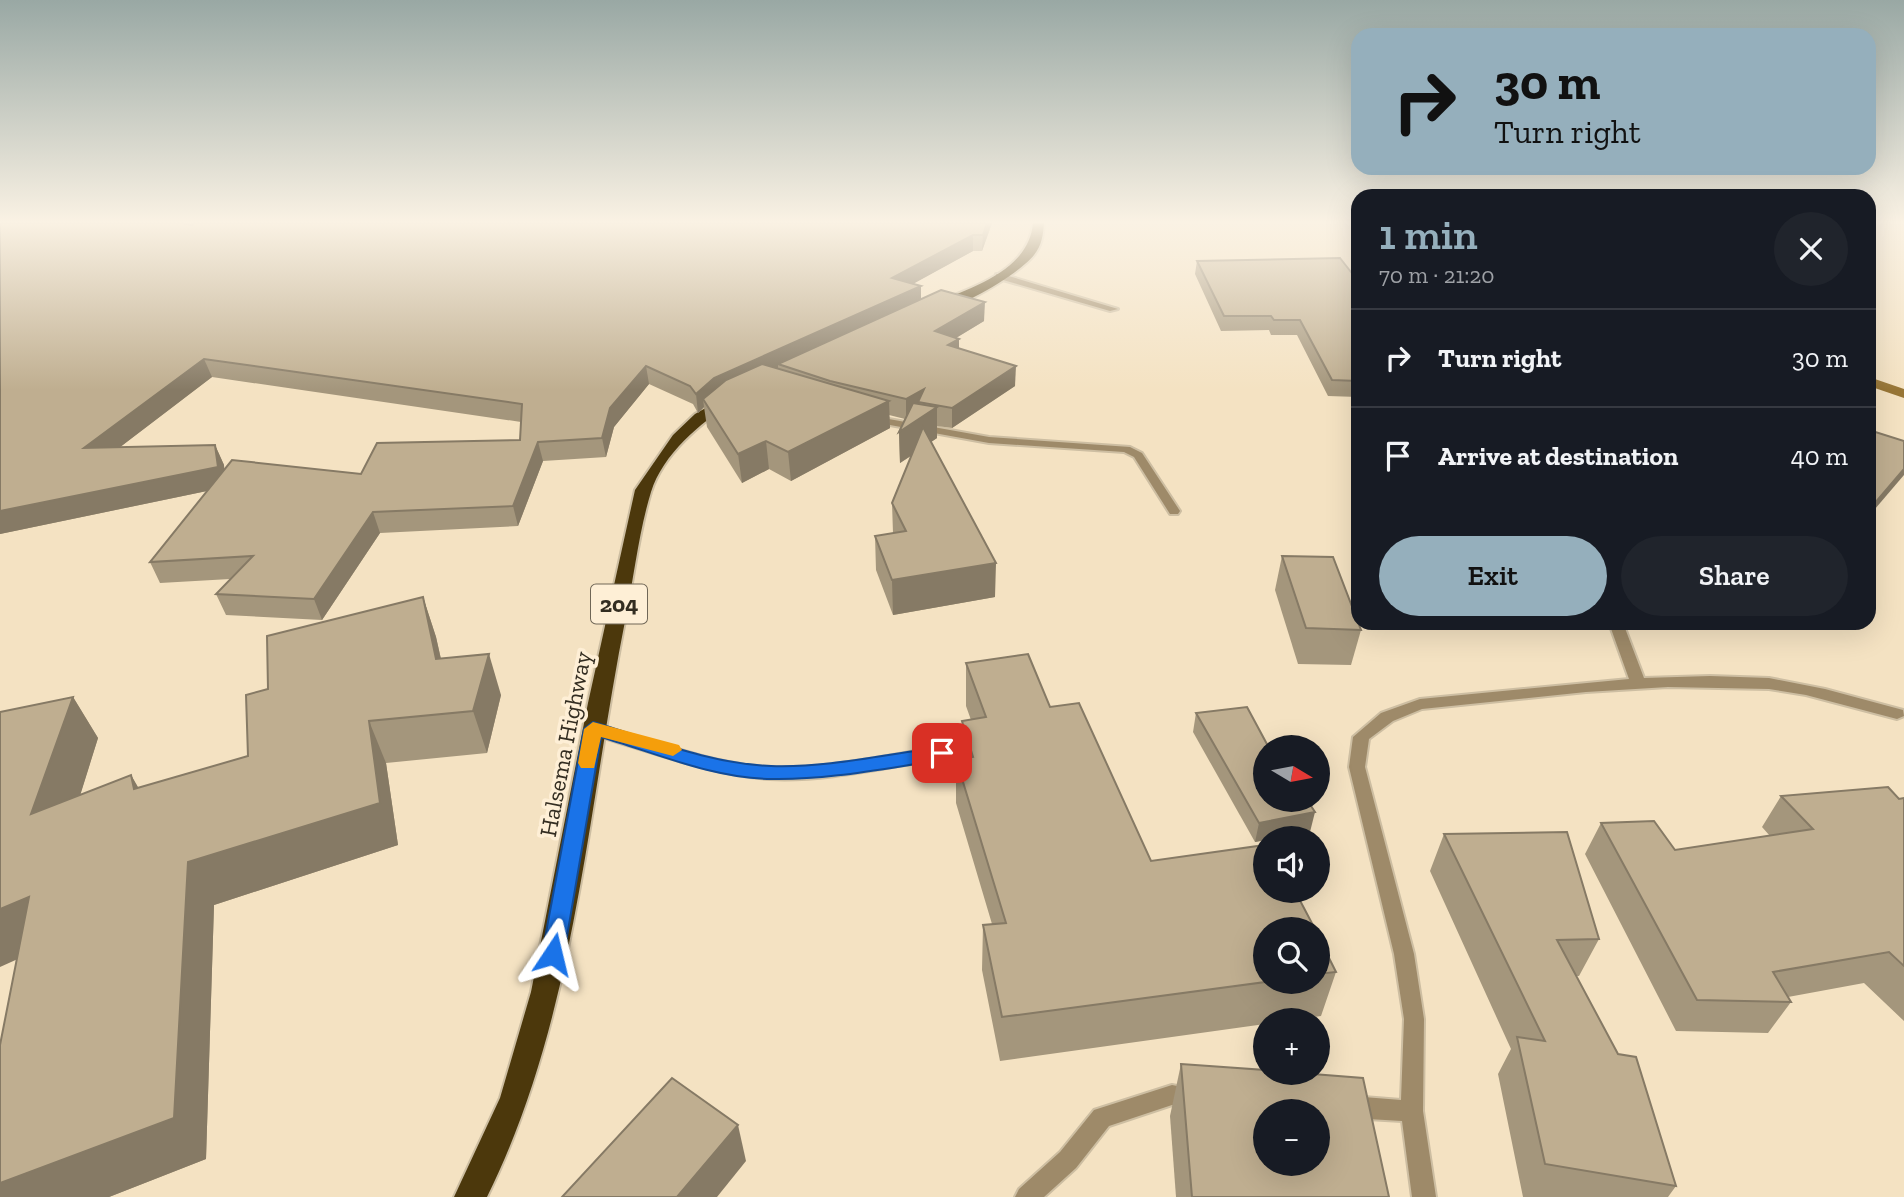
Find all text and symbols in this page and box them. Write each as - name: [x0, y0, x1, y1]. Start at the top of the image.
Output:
- text: 30 m: [1494, 53, 1600, 112]
- icon: right: [1379, 56, 1470, 147]
- text: Turn right: [1494, 113, 1641, 151]
- text: 1 min: [1379, 209, 1478, 260]
- button: close: [1774, 212, 1848, 286]
- text: 70 m · 21:20: [1379, 261, 1495, 289]
- icon: right: [1379, 339, 1417, 377]
- text: Turn right: [1438, 342, 1561, 374]
- text: 30 m: [1792, 342, 1848, 374]
- icon: arrive: [1379, 437, 1417, 475]
- text: Arrive at destination: [1438, 440, 1678, 472]
- text: 40 m: [1791, 440, 1848, 472]
- button: Exit: [1379, 536, 1607, 616]
- button: Share: [1621, 536, 1848, 616]
- road number: 204: [591, 584, 647, 624]
- street label: Halsema Highway: [533, 648, 597, 839]
- pin: [912, 723, 972, 783]
- icon: arrive: [923, 734, 961, 772]
- north arrow: [1253, 735, 1330, 812]
- map controls: [1253, 735, 1330, 1176]
- button: sound: [1253, 826, 1330, 903]
- position arrow: [516, 917, 590, 991]
- button: search: [1253, 917, 1330, 994]
- button: +: [1253, 1008, 1330, 1085]
- button: −: [1253, 1099, 1330, 1176]

